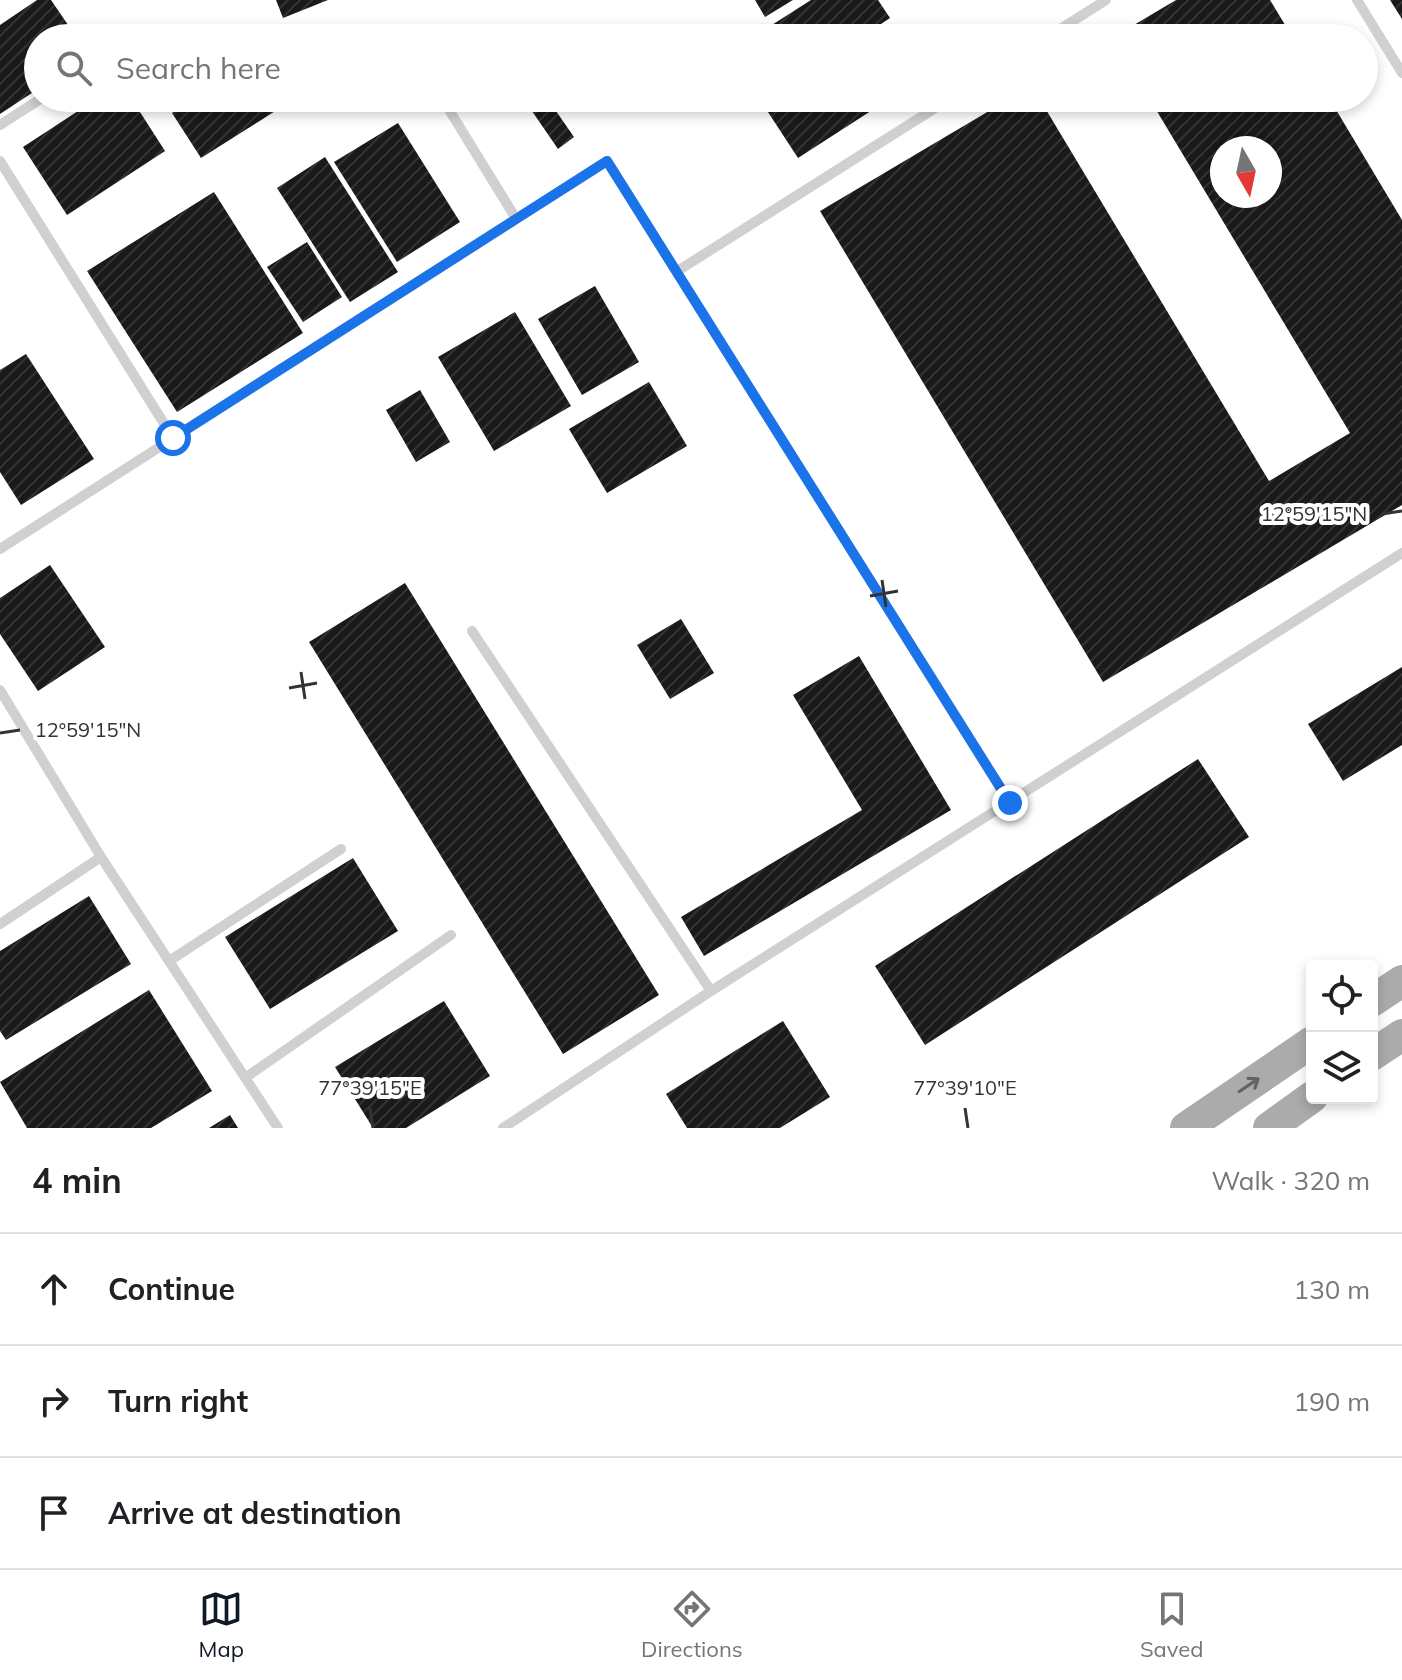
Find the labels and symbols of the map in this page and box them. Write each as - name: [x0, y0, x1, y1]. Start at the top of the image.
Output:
- north arrow: [1210, 136, 1282, 208]
- route start: [155, 420, 191, 456]
- text: 12°59'15"N: [1261, 501, 1367, 526]
- text: 12°59'15"N: [35, 717, 141, 742]
- route end: [992, 785, 1028, 821]
- text: 77°39'15"E: [318, 1075, 422, 1100]
- text: 77°39'10"E: [913, 1075, 1017, 1100]
- one-way arrow: [1237, 1077, 1260, 1093]

